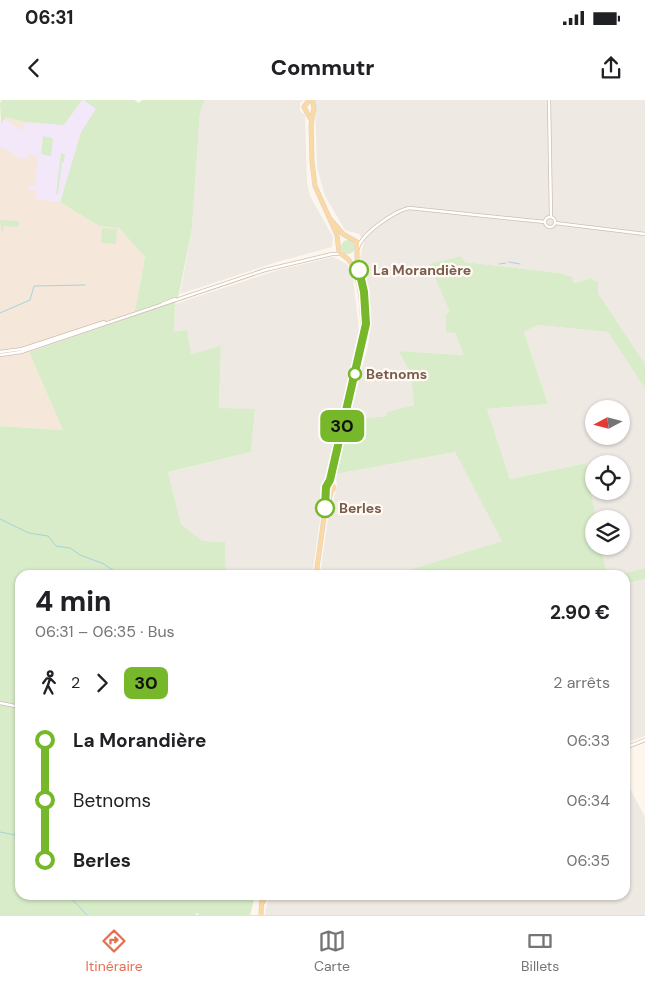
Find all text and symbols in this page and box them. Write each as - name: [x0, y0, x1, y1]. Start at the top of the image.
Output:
- text: 06:31: [25, 5, 74, 30]
- text: Commutr: [271, 53, 374, 82]
- icon: back: [20, 54, 48, 82]
- icon: share: [597, 54, 625, 82]
- marker: La Morandière: [349, 260, 369, 280]
- place label: La Morandière: [373, 261, 471, 279]
- place label: Betnoms: [366, 365, 427, 383]
- marker: Betnoms: [348, 367, 362, 381]
- north arrow: [585, 400, 630, 445]
- map controls: [585, 400, 630, 555]
- line badge: 30: [320, 410, 364, 442]
- text: 30: [330, 414, 354, 438]
- button: locate: [585, 455, 630, 500]
- marker: Berles: [315, 498, 335, 518]
- place label: Berles: [339, 499, 382, 517]
- button: layers: [585, 510, 630, 555]
- text: 4 min: [35, 583, 111, 620]
- text: 2.90 €: [550, 600, 610, 625]
- text: 06:31 – 06:35 · Bus: [35, 621, 175, 642]
- icon: walk: [35, 669, 63, 697]
- icon: forward: [88, 669, 116, 697]
- text: 30: [134, 671, 158, 695]
- text: 2: [71, 672, 80, 693]
- text: 2 arrêts: [553, 672, 610, 693]
- text: La Morandière: [73, 728, 206, 753]
- text: 06:33: [567, 730, 610, 751]
- text: Betnoms: [73, 788, 151, 813]
- text: 06:34: [567, 790, 610, 811]
- text: Berles: [73, 848, 131, 873]
- text: 06:35: [567, 850, 610, 871]
- tab: Itinéraire: [86, 927, 143, 975]
- tab: Carte: [314, 927, 350, 975]
- tab: Billets: [521, 927, 559, 975]

